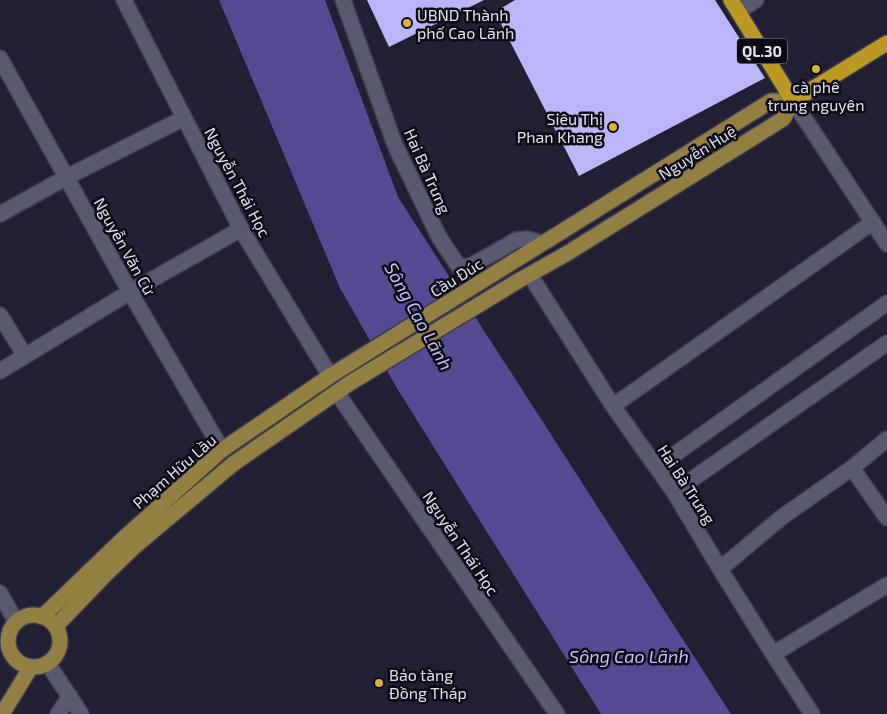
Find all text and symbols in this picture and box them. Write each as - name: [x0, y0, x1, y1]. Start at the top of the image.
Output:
- place label: UBND Thành phố Cao Lãnh: [417, 5, 514, 42]
- marker: UBND Thành phố Cao Lãnh: [401, 17, 413, 29]
- road number: QL.30: [737, 38, 787, 64]
- marker: cà phê trung nguyên: [810, 63, 822, 75]
- place label: cà phê trung nguyên: [767, 77, 865, 114]
- place label: Siêu Thị Phan Khang: [517, 109, 603, 146]
- marker: Siêu Thị Phan Khang: [607, 121, 619, 133]
- street label: Nguyễn Huệ: [655, 121, 739, 183]
- street label: Nguyễn Thái Học: [201, 124, 275, 240]
- street label: Hai Bà Trưng: [401, 126, 455, 216]
- street label: Nguyễn Văn Cừ: [90, 194, 160, 298]
- street label: Cầu Đúc: [426, 253, 486, 300]
- water label: Sông Cao Lãnh: [380, 258, 458, 374]
- street label: Phạm Hữu Lầu: [128, 430, 220, 512]
- street label: Hai Bà Trưng: [654, 441, 720, 527]
- street label: Nguyễn Thái Học: [419, 487, 503, 599]
- water label: Sông Cao Lãnh: [569, 645, 689, 667]
- place label: Bảo tàng Đồng Tháp: [389, 665, 467, 702]
- marker: Bảo tàng Đồng Tháp: [373, 677, 385, 689]

